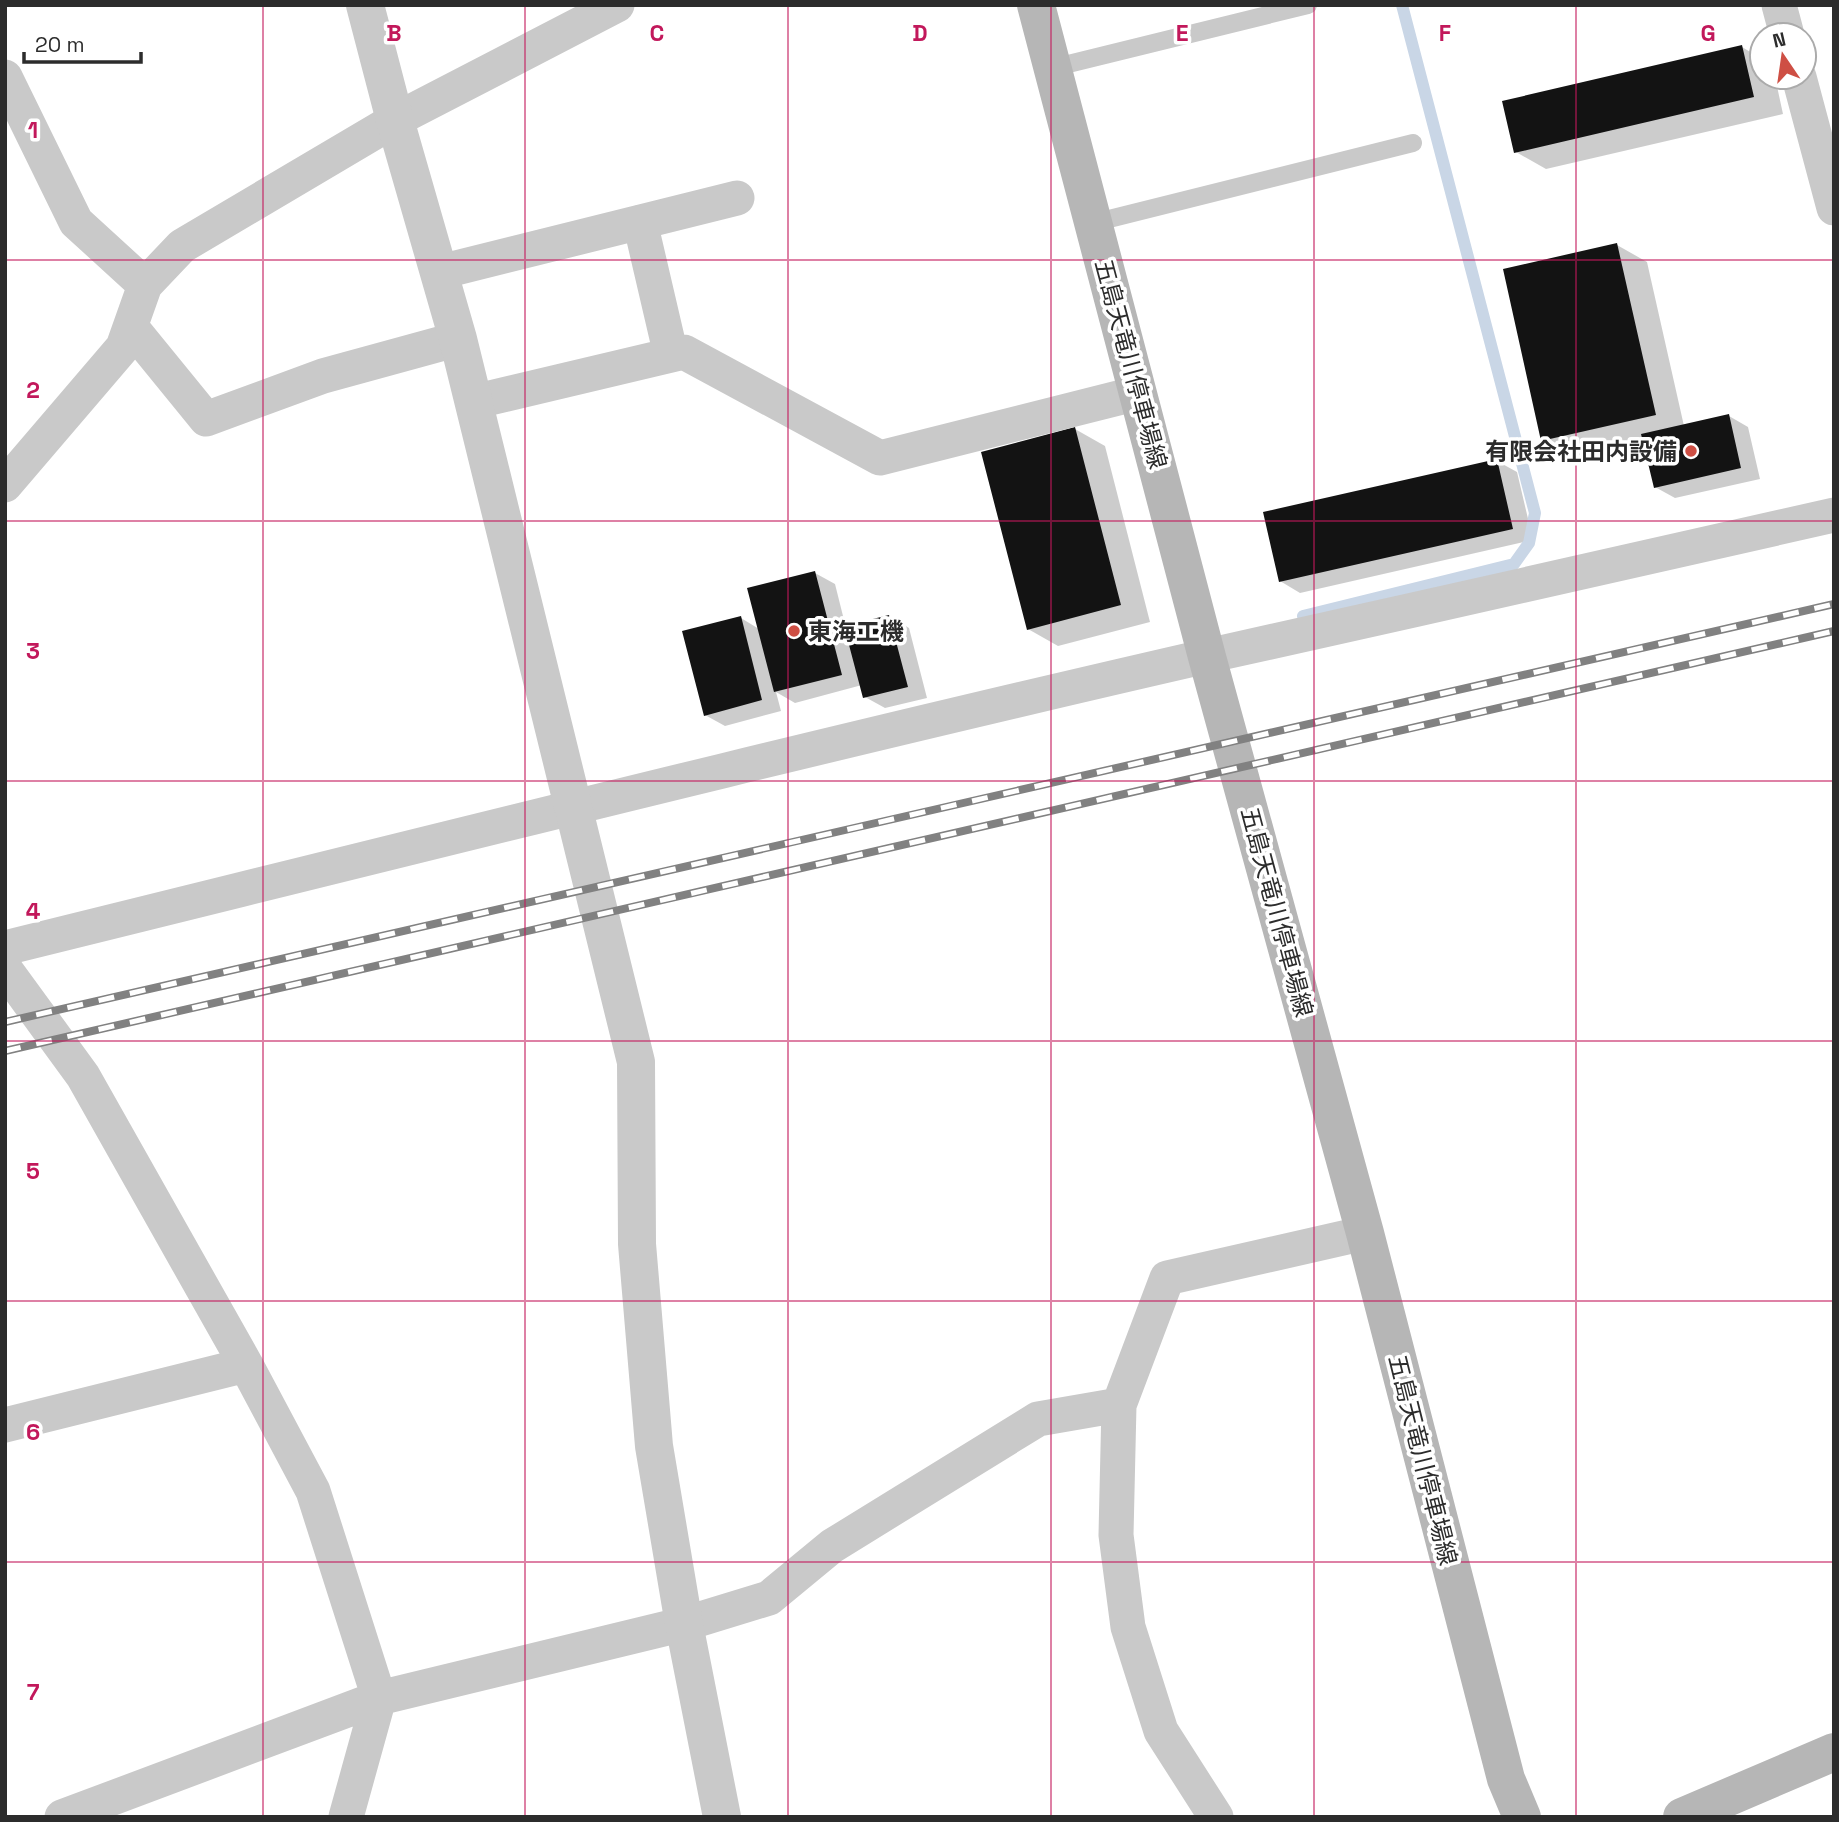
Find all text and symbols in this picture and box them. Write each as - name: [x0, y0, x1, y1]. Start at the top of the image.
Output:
- text: B: [386, 18, 402, 48]
- text: C: [650, 18, 664, 48]
- text: D: [912, 18, 928, 48]
- text: E: [1176, 18, 1188, 48]
- text: F: [1439, 18, 1451, 48]
- text: G: [1700, 18, 1716, 48]
- scale bar: [24, 21, 142, 65]
- north arrow: [1748, 21, 1818, 91]
- text: N: [1770, 26, 1788, 54]
- text: 20 m: [35, 31, 85, 58]
- text: 1: [28, 115, 38, 145]
- street label: 五島天竜川停車場線: [1088, 256, 1174, 472]
- text: 2: [26, 375, 40, 405]
- place label: 有限会社田内設備: [1485, 436, 1677, 467]
- marker: 有限会社田内設備: [1683, 443, 1699, 459]
- place label: 東海工機: [808, 616, 904, 647]
- marker: 東海工機: [786, 623, 802, 639]
- text: 3: [26, 636, 40, 666]
- street label: 五島天竜川停車場線: [1234, 804, 1320, 1020]
- text: 4: [26, 896, 41, 926]
- text: 5: [26, 1156, 40, 1186]
- street label: 五島天竜川停車場線: [1382, 1351, 1464, 1569]
- text: 6: [26, 1417, 40, 1447]
- text: 7: [27, 1677, 40, 1707]

